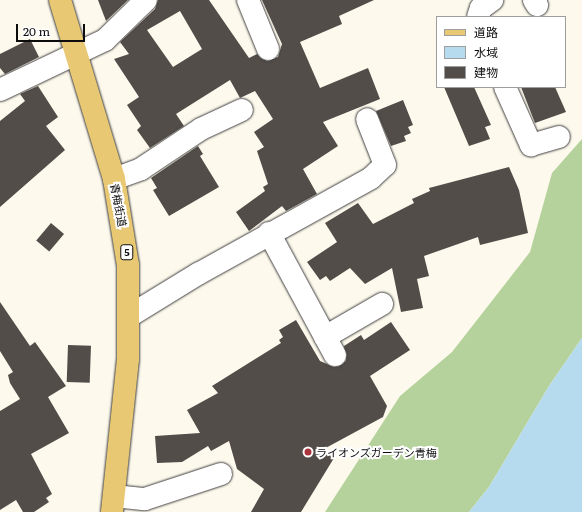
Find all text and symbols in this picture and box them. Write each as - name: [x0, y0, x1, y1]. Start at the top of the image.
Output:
- scale bar: [18, 16, 87, 42]
- legend: [436, 16, 566, 88]
- text: 20 m: [23, 22, 50, 40]
- text: 道路: [474, 23, 498, 41]
- text: 水域: [474, 43, 498, 61]
- text: 建物: [474, 63, 498, 81]
- street label: 青梅街道: [108, 182, 130, 228]
- road number: 5: [120, 244, 134, 260]
- place label: ライオンズガーデン青梅: [316, 445, 437, 459]
- marker: ライオンズガーデン青梅: [303, 447, 313, 457]

